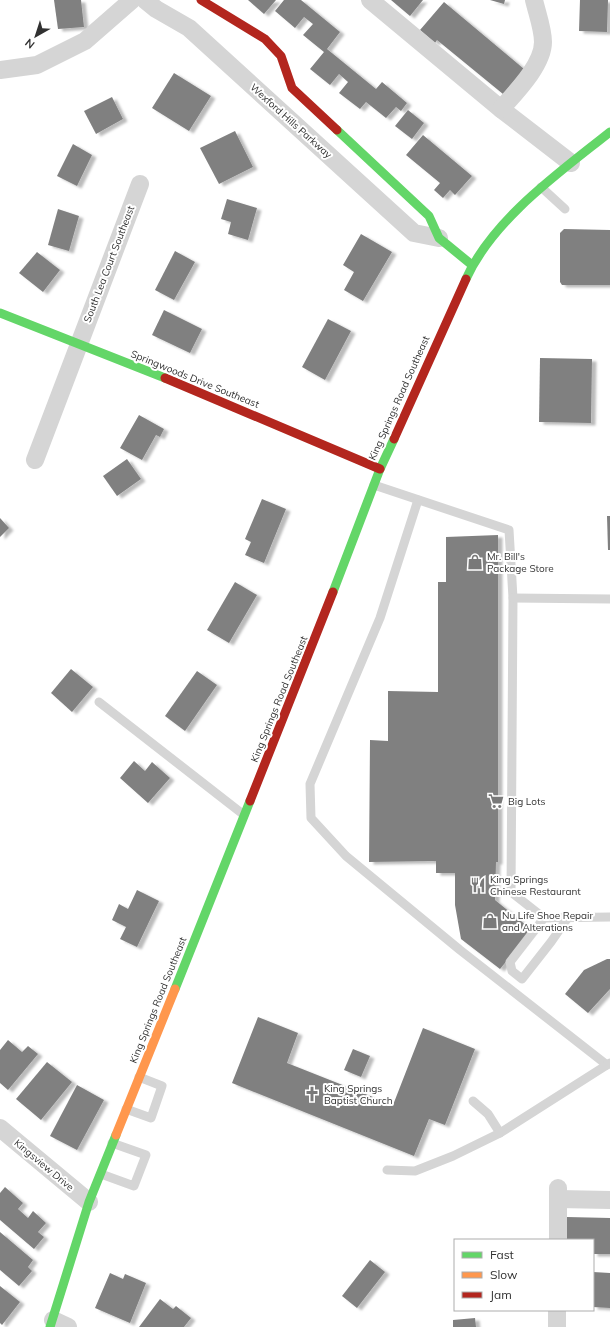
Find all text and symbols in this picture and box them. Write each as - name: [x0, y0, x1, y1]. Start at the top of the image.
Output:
- north arrow: [16, 16, 56, 56]
- text: N: [22, 36, 37, 52]
- street label: Wexford Hills Parkway: [247, 81, 335, 162]
- street label: South Lea Court Southeast: [81, 203, 137, 324]
- street label: King Springs Road Southeast: [366, 333, 433, 462]
- street label: Springwoods Drive Southeast: [129, 347, 262, 411]
- place label: Mr. Bill's Package Store: [487, 550, 554, 575]
- shop icon: Mr. Bill's Package Store: [466, 553, 484, 571]
- street label: King Springs Road Southeast: [248, 634, 310, 764]
- supermarket icon: Big Lots: [487, 792, 505, 810]
- place label: Big Lots: [508, 795, 545, 808]
- place label: King Springs Chinese Restaurant: [490, 873, 581, 898]
- restaurant icon: King Springs Chinese Restaurant: [469, 876, 487, 894]
- place label: Nu Life Shoe Repair and Alterations: [502, 909, 593, 934]
- shop icon: Nu Life Shoe Repair and Alterations: [481, 912, 499, 930]
- street label: King Springs Road Southeast: [127, 935, 189, 1065]
- place label: King Springs Baptist Church: [324, 1082, 393, 1107]
- church icon: King Springs Baptist Church: [303, 1085, 321, 1103]
- street label: Kingsview Drive: [11, 1136, 77, 1194]
- legend: [454, 1239, 594, 1311]
- text: Fast: [490, 1247, 514, 1262]
- text: Slow: [490, 1267, 518, 1282]
- text: Jam: [490, 1287, 512, 1302]

